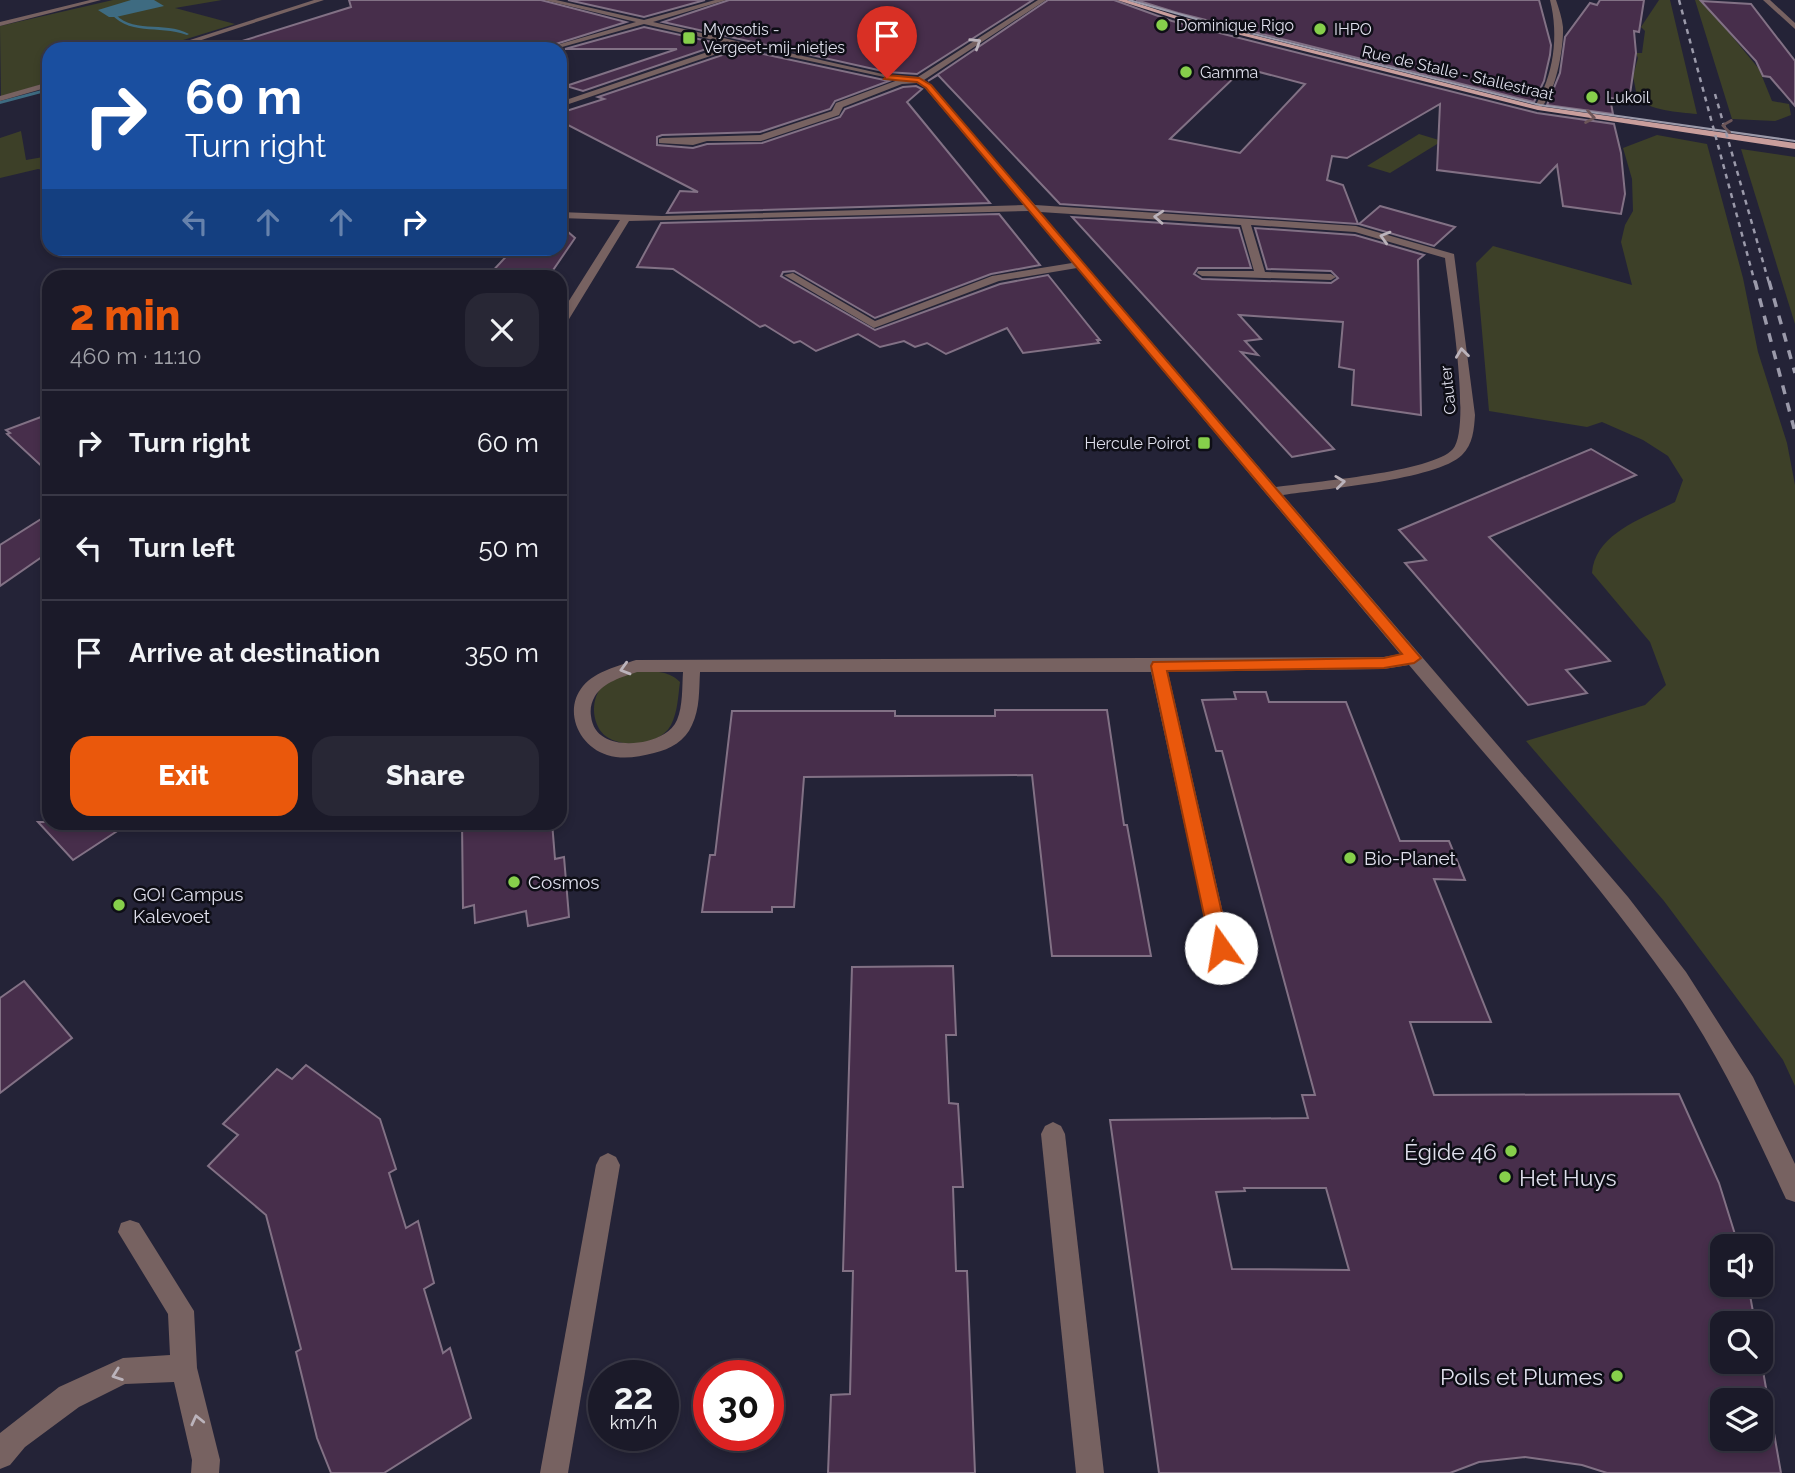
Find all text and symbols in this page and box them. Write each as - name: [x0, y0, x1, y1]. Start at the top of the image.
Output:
- pin: [857, 6, 917, 78]
- place label: Dominique Rigo: [1176, 16, 1294, 35]
- icon: arrive: [868, 17, 906, 55]
- marker: Dominique Rigo: [1154, 17, 1170, 33]
- place label: Myosotis - Vergeet-mij-nietjes: [703, 20, 845, 57]
- place label: IHPO: [1334, 20, 1372, 39]
- marker: IHPO: [1312, 21, 1328, 37]
- marker: Myosotis - Vergeet-mij-nietjes: [681, 30, 697, 46]
- one-way arrow: [968, 39, 981, 51]
- street label: Rue de Stalle - Stallestraat: [1360, 42, 1557, 105]
- place label: Gamma: [1200, 63, 1258, 82]
- marker: Gamma: [1178, 64, 1194, 80]
- text: 60 m: [185, 68, 302, 125]
- icon: right: [70, 70, 161, 161]
- place label: Lukoil: [1606, 88, 1651, 107]
- marker: Lukoil: [1584, 89, 1600, 105]
- one-way arrow: [1584, 109, 1596, 124]
- one-way arrow: [1721, 118, 1733, 133]
- text: Turn right: [185, 127, 326, 164]
- icon: left: [176, 203, 214, 241]
- icon: ahead: [249, 203, 287, 241]
- icon: ahead: [322, 203, 360, 241]
- icon: right: [395, 203, 433, 241]
- one-way arrow: [1153, 210, 1164, 225]
- one-way arrow: [1379, 231, 1391, 246]
- text: 2 min: [70, 291, 180, 340]
- button: close: [465, 293, 539, 367]
- text: 460 m · 11:10: [70, 342, 202, 369]
- one-way arrow: [1454, 347, 1469, 358]
- street label: Cauter: [1436, 364, 1460, 416]
- icon: right: [70, 424, 108, 462]
- text: Turn right: [129, 428, 250, 458]
- text: 60 m: [477, 428, 539, 458]
- place label: Hercule Poirot: [1085, 434, 1191, 453]
- marker: Hercule Poirot: [1196, 435, 1212, 451]
- one-way arrow: [1334, 474, 1345, 489]
- icon: left: [70, 529, 108, 567]
- text: Turn left: [129, 533, 235, 563]
- text: 50 m: [478, 533, 539, 563]
- icon: arrive: [70, 634, 108, 672]
- text: Arrive at destination: [129, 638, 380, 668]
- text: 350 m: [465, 638, 539, 668]
- one-way arrow: [619, 661, 631, 676]
- button: Exit: [70, 736, 298, 816]
- button: Share: [312, 736, 539, 816]
- place label: Bio-Planet: [1364, 847, 1457, 869]
- marker: Bio-Planet: [1342, 850, 1358, 866]
- place label: Cosmos: [528, 871, 599, 893]
- marker: Cosmos: [506, 874, 522, 890]
- place label: GO! Campus Kalevoet: [133, 883, 244, 927]
- marker: GO! Campus Kalevoet: [111, 897, 127, 913]
- position arrow: [1184, 911, 1258, 985]
- place label: Égide 46: [1404, 1138, 1497, 1165]
- marker: Égide 46: [1503, 1143, 1519, 1159]
- place label: Het Huys: [1519, 1164, 1617, 1191]
- marker: Het Huys: [1497, 1169, 1513, 1185]
- map controls: [1710, 1234, 1773, 1451]
- button: sound: [1710, 1234, 1773, 1297]
- button: search: [1710, 1311, 1773, 1374]
- speed limit sign: 30: [693, 1360, 784, 1451]
- place label: Poils et Plumes: [1440, 1363, 1603, 1390]
- one-way arrow: [112, 1367, 124, 1381]
- marker: Poils et Plumes: [1609, 1368, 1625, 1384]
- text: 22: [614, 1376, 653, 1417]
- button: layers: [1710, 1388, 1773, 1451]
- text: km/h: [610, 1412, 657, 1433]
- one-way arrow: [191, 1414, 205, 1426]

